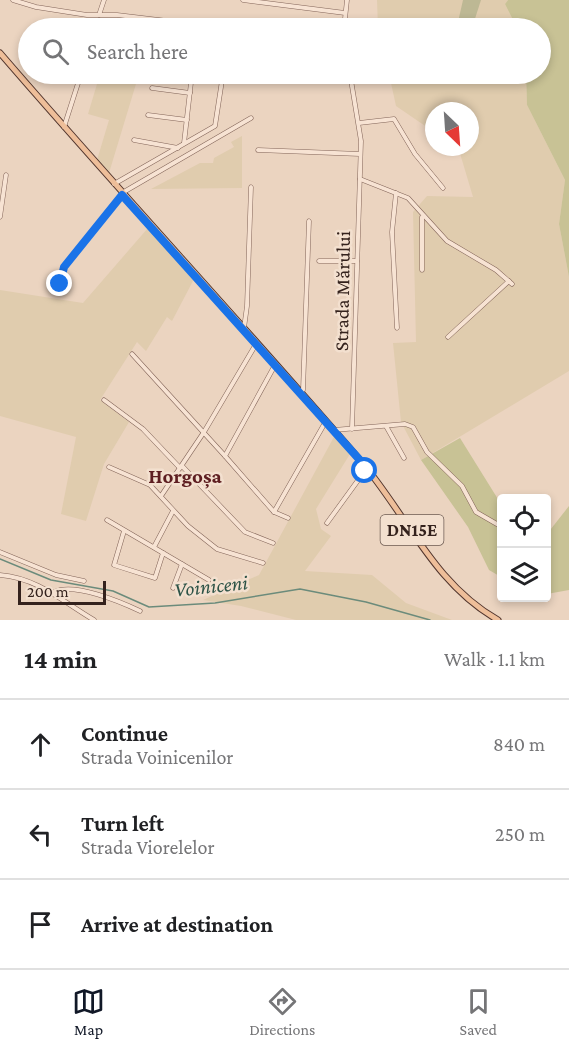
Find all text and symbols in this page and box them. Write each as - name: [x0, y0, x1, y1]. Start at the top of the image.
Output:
- search box: [18, 18, 551, 84]
- icon: search: [39, 35, 72, 68]
- text: Search here: [87, 39, 188, 64]
- north arrow: [425, 102, 479, 156]
- street label: Strada Mărului: [330, 231, 354, 351]
- route end: [46, 270, 72, 296]
- route start: [351, 457, 377, 483]
- district label: Horgoșa: [148, 464, 223, 489]
- map controls: [497, 494, 551, 602]
- button: locate: [497, 494, 551, 548]
- road number: DN15E: [380, 515, 444, 545]
- button: layers: [497, 548, 551, 602]
- water label: Voiniceni: [173, 570, 249, 602]
- scale bar: [18, 578, 106, 606]
- text: 200 m: [27, 583, 69, 600]
- text: 14 min: [24, 645, 97, 674]
- text: Walk · 1.1 km: [444, 648, 545, 670]
- text: Continue: [81, 721, 168, 746]
- icon: ahead: [24, 728, 57, 761]
- text: 840 m: [493, 733, 545, 755]
- text: Strada Voinicenilor: [81, 746, 233, 768]
- text: Turn left: [81, 811, 164, 836]
- icon: left: [24, 818, 57, 851]
- text: 250 m: [495, 823, 545, 845]
- text: Strada Viorelelor: [81, 836, 215, 858]
- icon: arrive: [24, 908, 57, 941]
- text: Arrive at destination: [81, 912, 273, 937]
- tab: Map: [72, 985, 105, 1038]
- tab: Directions: [249, 985, 315, 1038]
- tab: Saved: [459, 985, 497, 1038]

